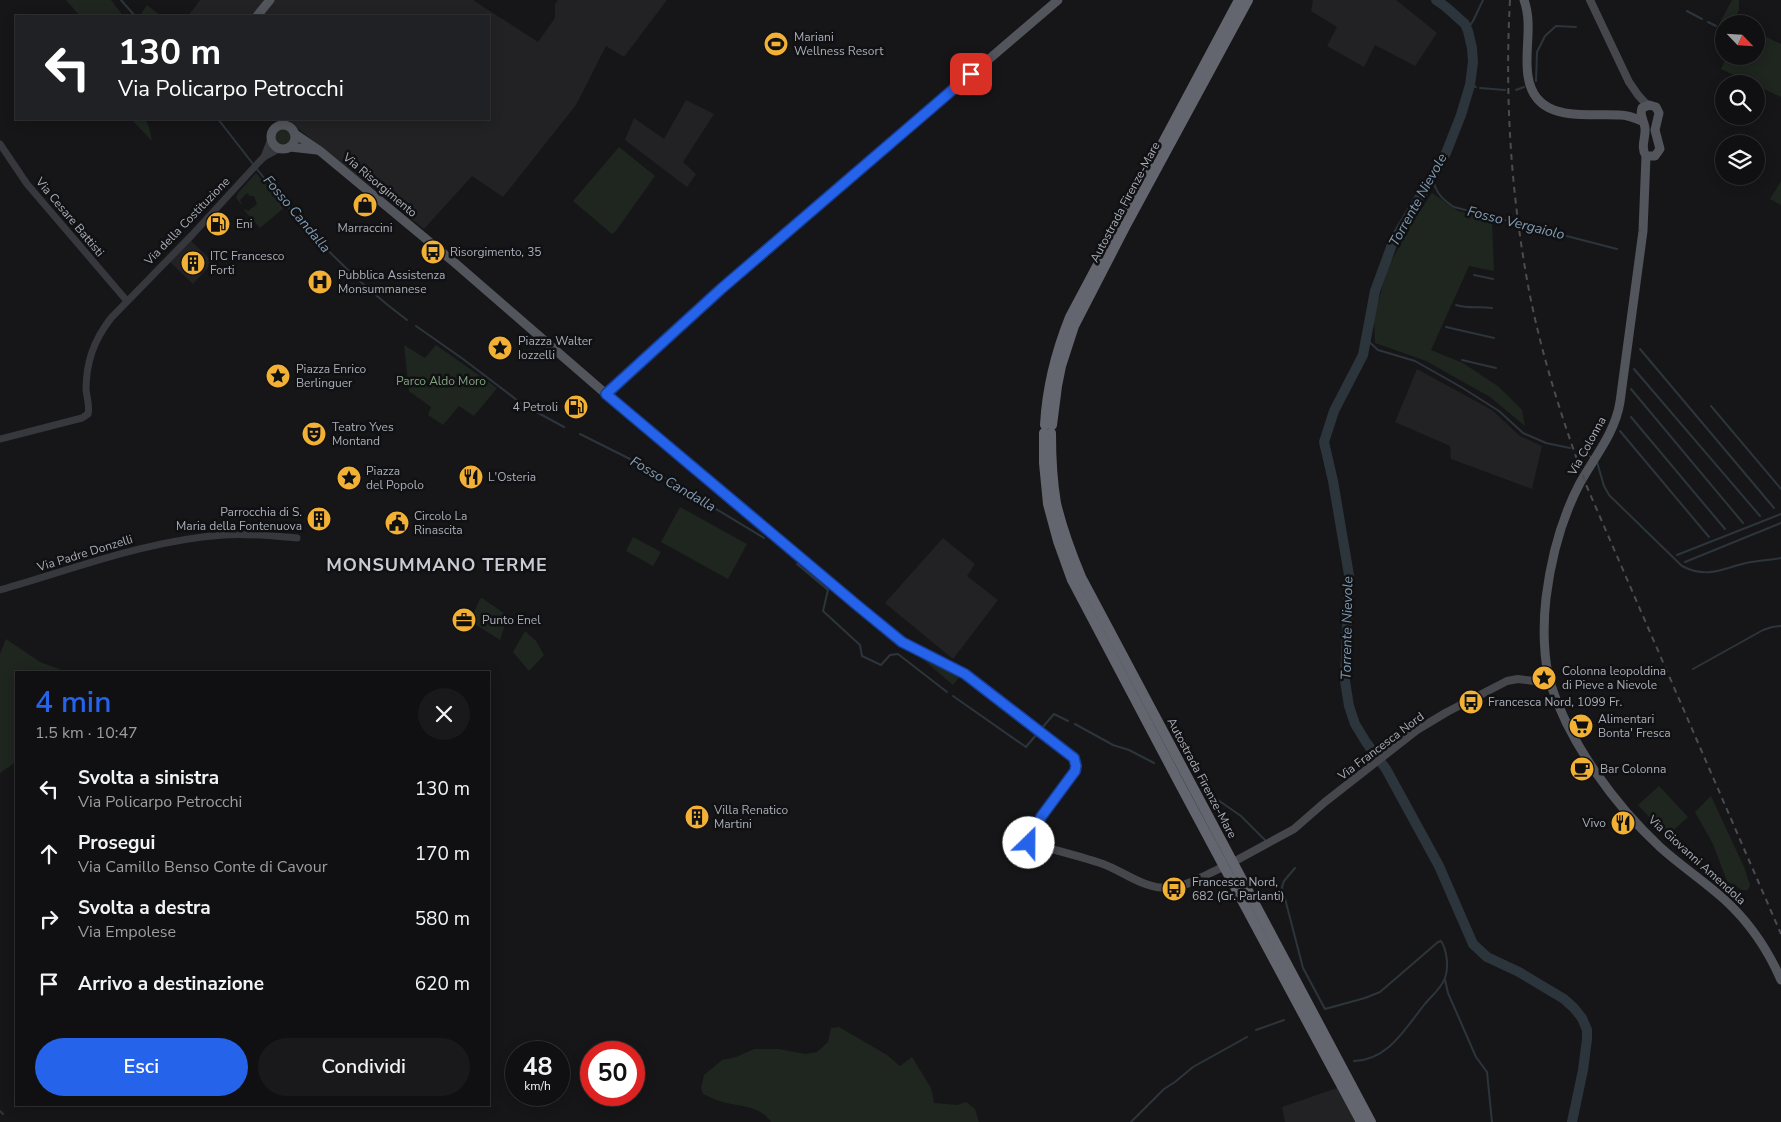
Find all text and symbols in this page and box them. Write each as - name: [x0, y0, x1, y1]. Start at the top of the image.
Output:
- north arrow: [1715, 15, 1765, 65]
- map controls: [1715, 15, 1765, 185]
- text: 130 m: [118, 29, 221, 76]
- place label: Mariani Wellness Resort: [794, 29, 884, 59]
- sports icon: Mariani Wellness Resort: [763, 31, 789, 57]
- icon: left: [35, 35, 100, 100]
- pin: [950, 53, 992, 95]
- icon: arrive: [957, 60, 985, 88]
- text: Via Policarpo Petrocchi: [118, 74, 344, 104]
- button: search: [1715, 75, 1765, 125]
- button: layers: [1715, 135, 1765, 185]
- street label: Autostrada Firenze-Mare: [1086, 139, 1164, 265]
- street label: Via Risorgimento: [339, 149, 421, 221]
- water label: Torrente Nievole: [1385, 150, 1452, 250]
- water label: Fosso Candalla: [259, 171, 335, 257]
- street label: Via Cesare Battisti: [32, 173, 108, 260]
- street label: Via della Costituzione: [140, 174, 233, 269]
- shop icon: Marraccini: [352, 192, 378, 218]
- water label: Fosso Vergaiolo: [1465, 202, 1567, 244]
- fuel station icon: Eni: [205, 211, 231, 237]
- place label: Eni: [236, 216, 253, 232]
- place label: Marraccini: [338, 220, 392, 236]
- bus stop icon: Risorgimento, 35: [420, 239, 446, 265]
- place label: Risorgimento, 35: [450, 244, 542, 260]
- place label: ITC Francesco Forti: [210, 248, 285, 278]
- building icon: ITC Francesco Forti: [180, 250, 206, 276]
- place label: Pubblica Assistenza Monsummanese: [338, 267, 445, 297]
- hospital icon: Pubblica Assistenza Monsummanese: [307, 269, 333, 295]
- place label: Piazza Walter Iozzelli: [518, 333, 593, 363]
- place icon: Piazza Walter Iozzelli: [487, 335, 513, 361]
- place label: Piazza Enrico Berlinguer: [296, 361, 367, 391]
- place icon: Piazza Enrico Berlinguer: [265, 363, 291, 389]
- park label: Parco Aldo Moro: [396, 373, 486, 389]
- fuel station icon: 4 Petroli: [563, 394, 589, 420]
- place label: 4 Petroli: [513, 399, 558, 415]
- street label: Via Colonna: [1564, 414, 1610, 479]
- place label: Teatro Yves Montand: [332, 419, 394, 449]
- theatre icon: Teatro Yves Montand: [301, 421, 327, 447]
- water label: Fosso Candalla: [627, 452, 719, 516]
- place label: Piazza del Popolo: [366, 463, 424, 493]
- restaurant icon: L'Osteria: [458, 464, 484, 490]
- place icon: Piazza del Popolo: [336, 465, 362, 491]
- place label: L'Osteria: [488, 469, 536, 485]
- place label: Parrocchia di S. Maria della Fontenuova: [176, 504, 302, 534]
- building icon: Parrocchia di S. Maria della Fontenuova: [306, 506, 332, 532]
- place label: Circolo La Rinascita: [414, 508, 467, 538]
- public building icon: Circolo La Rinascita: [384, 510, 410, 536]
- street label: Via Padre Donzelli: [34, 531, 135, 575]
- district label: MONSUMMANO TERME: [326, 553, 548, 577]
- water label: Torrente Nievole: [1337, 575, 1357, 680]
- office icon: Punto Enel: [451, 607, 477, 633]
- place label: Punto Enel: [482, 612, 541, 628]
- place label: Colonna leopoldina di Pieve a Nievole: [1562, 663, 1666, 693]
- place icon: Colonna leopoldina di Pieve a Nievole: [1531, 665, 1557, 691]
- text: 4 min: [35, 682, 111, 723]
- button: close: [418, 688, 470, 740]
- bus stop icon: Francesca Nord, 1099 Fr.: [1458, 689, 1484, 715]
- place label: Francesca Nord, 1099 Fr.: [1488, 694, 1622, 710]
- street label: Via Francesca Nord: [1334, 708, 1427, 784]
- place label: Alimentari Bonta' Fresca: [1598, 711, 1671, 741]
- supermarket icon: Alimentari Bonta' Fresca: [1568, 713, 1594, 739]
- street label: Autostrada Firenze-Mare: [1163, 715, 1241, 841]
- text: 1.5 km · 10:47: [35, 722, 138, 744]
- cafe icon: Bar Colonna: [1569, 756, 1595, 782]
- place label: Bar Colonna: [1600, 761, 1666, 777]
- text: Svolta a sinistra: [78, 765, 219, 791]
- icon: left: [35, 775, 63, 803]
- text: 130 m: [415, 776, 470, 802]
- text: Via Policarpo Petrocchi: [78, 791, 242, 813]
- place label: Villa Renatico Martini: [713, 802, 788, 832]
- building icon: Villa Renatico Martini: [684, 804, 710, 830]
- restaurant icon: Vivo: [1610, 810, 1636, 836]
- street label: Via Giovanni Amendola: [1644, 811, 1749, 908]
- place label: Vivo: [1581, 815, 1606, 831]
- position arrow: [1002, 816, 1054, 868]
- text: Prosegui: [78, 830, 155, 856]
- icon: ahead: [35, 840, 63, 868]
- text: 170 m: [415, 841, 470, 867]
- text: Via Camillo Benso Conte di Cavour: [78, 856, 327, 878]
- place label: Francesca Nord, 682 (Gr. Parlanti): [1192, 874, 1284, 904]
- bus stop icon: Francesca Nord, 682 (Gr. Parlanti): [1161, 876, 1187, 902]
- text: Svolta a destra: [78, 895, 211, 921]
- icon: right: [35, 905, 63, 933]
- text: 580 m: [415, 906, 470, 932]
- text: Via Empolese: [78, 921, 176, 943]
- icon: arrive: [35, 970, 63, 998]
- text: Arrivo a destinazione: [78, 971, 264, 997]
- text: 620 m: [415, 971, 470, 997]
- button: Esci: [35, 1038, 248, 1096]
- button: Condividi: [258, 1038, 470, 1096]
- speed limit sign: 50: [580, 1041, 645, 1106]
- text: 48: [522, 1050, 553, 1084]
- text: km/h: [524, 1078, 551, 1094]

